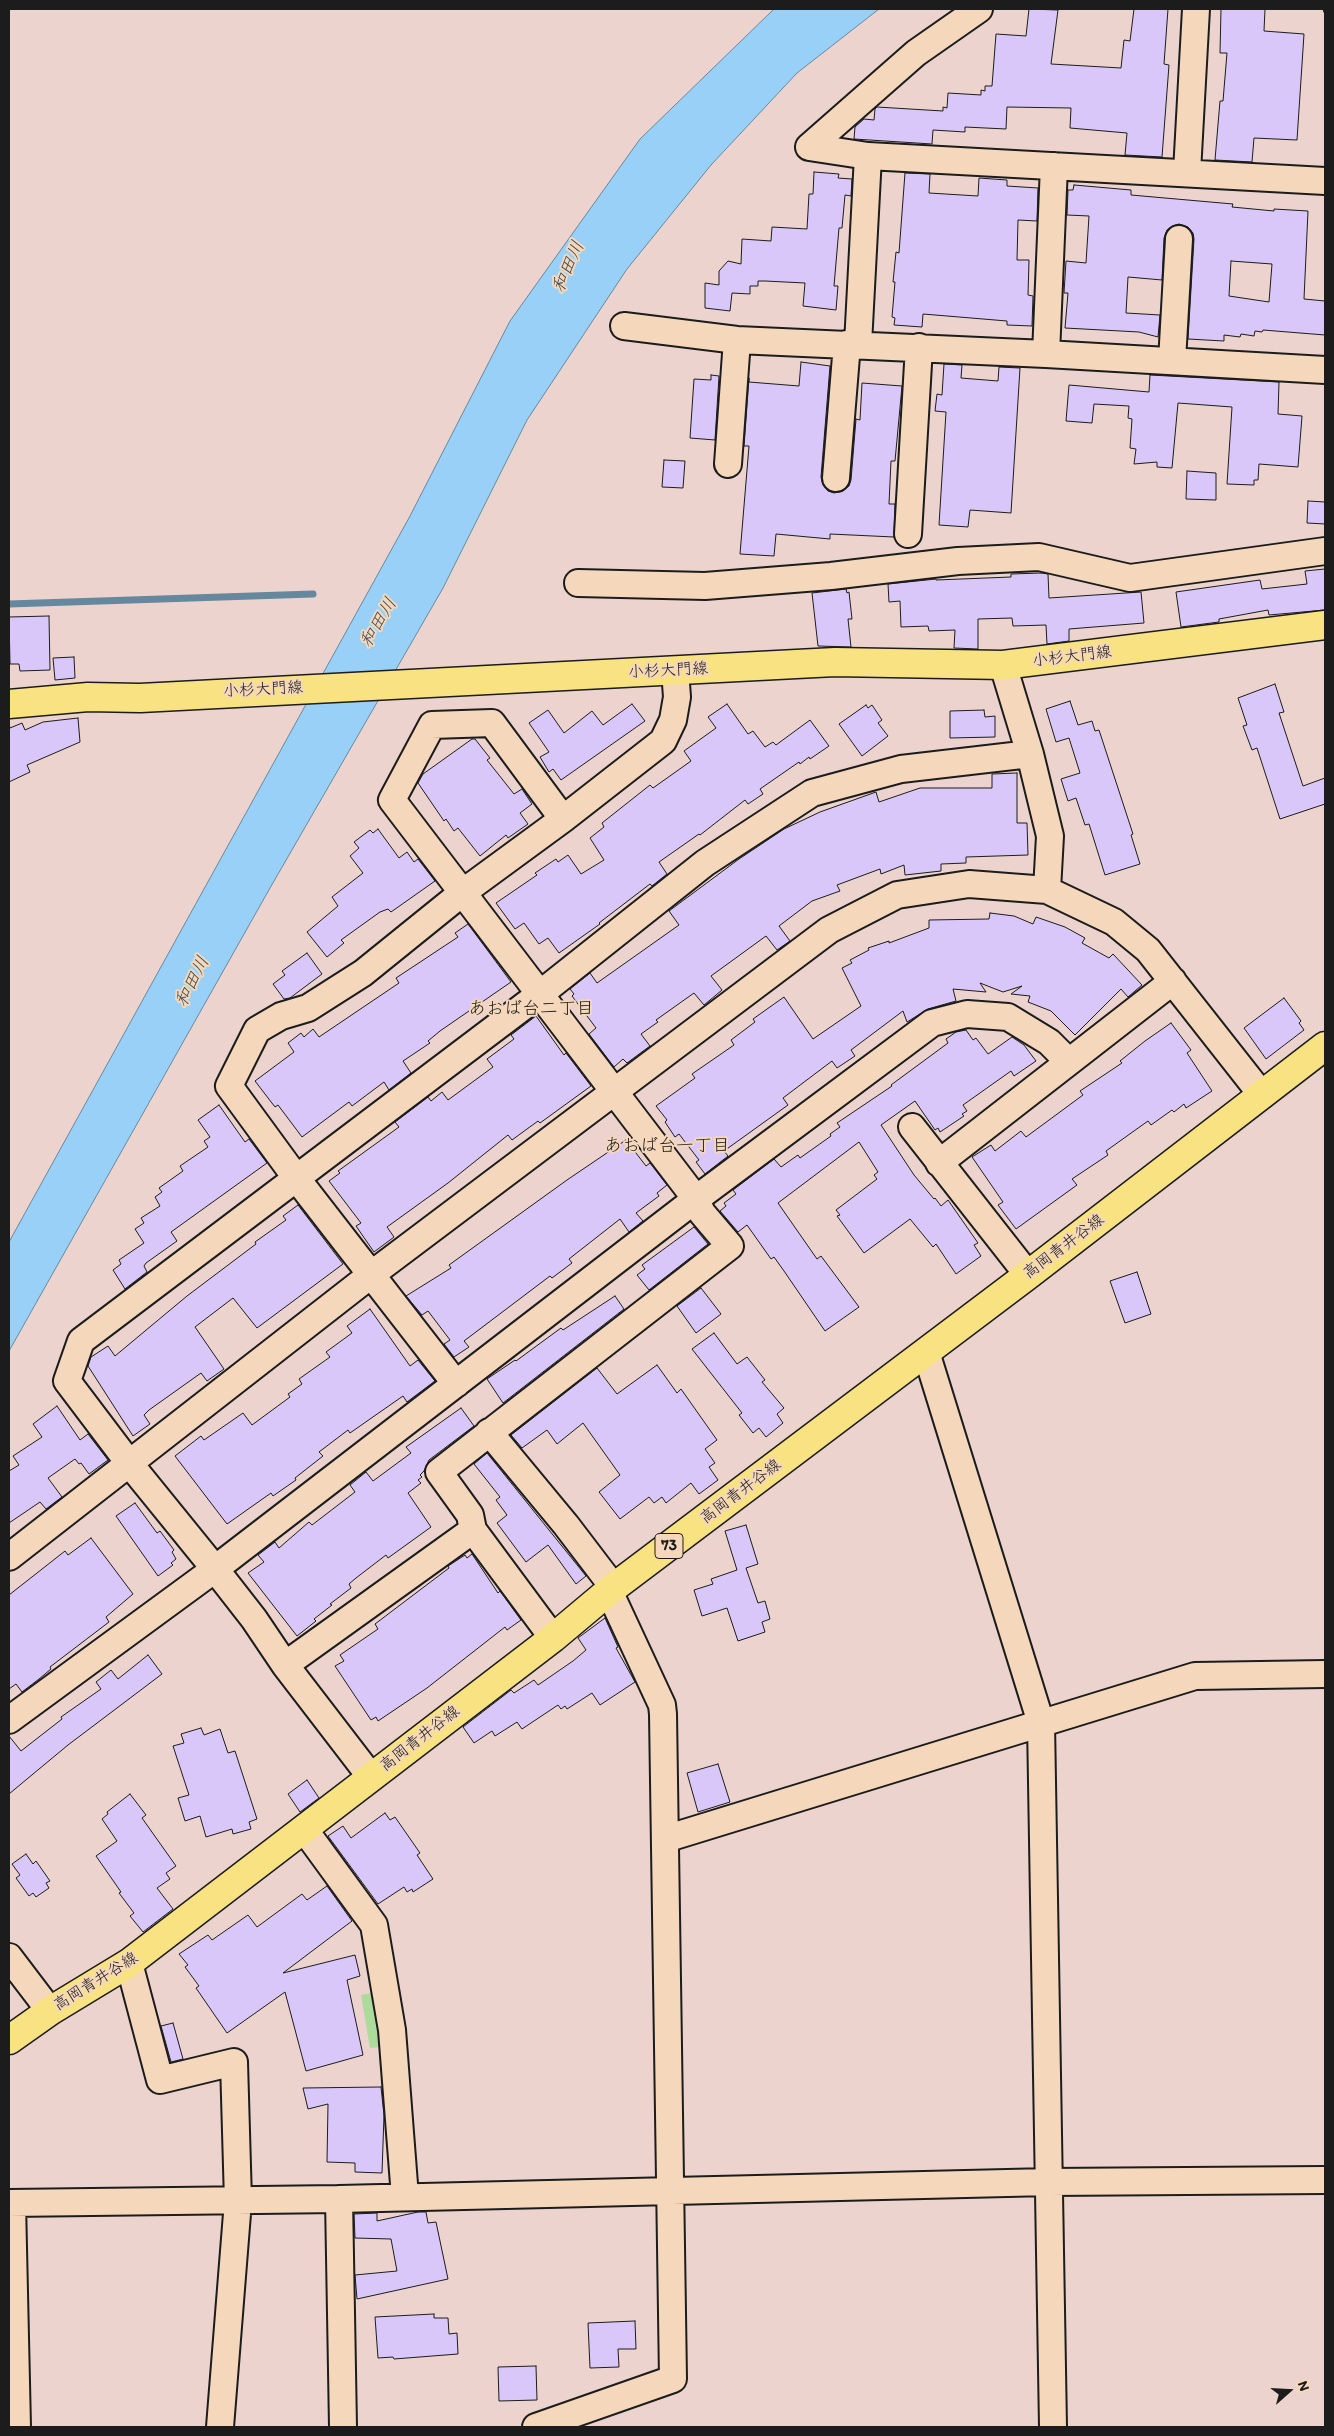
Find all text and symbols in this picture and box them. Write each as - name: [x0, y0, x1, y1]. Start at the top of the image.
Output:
- water label: 和田川: [548, 238, 590, 296]
- water label: 和田川: [356, 594, 402, 652]
- street label: 小杉大門線: [1031, 643, 1113, 671]
- street label: 小杉大門線: [628, 659, 708, 683]
- street label: 小杉大門線: [223, 678, 303, 702]
- water label: 和田川: [171, 953, 215, 1011]
- district label: あおば台二丁目: [468, 998, 594, 1020]
- district label: あおば台一丁目: [604, 1135, 730, 1157]
- street label: 高岡青井谷線: [1020, 1210, 1108, 1284]
- street label: 高岡青井谷線: [697, 1455, 785, 1529]
- road number: 73: [655, 1534, 683, 1558]
- street label: 高岡青井谷線: [376, 1702, 464, 1776]
- street label: 高岡青井谷線: [50, 1948, 142, 2016]
- north arrow: [1264, 2366, 1314, 2416]
- text: N: [1294, 2379, 1313, 2393]

